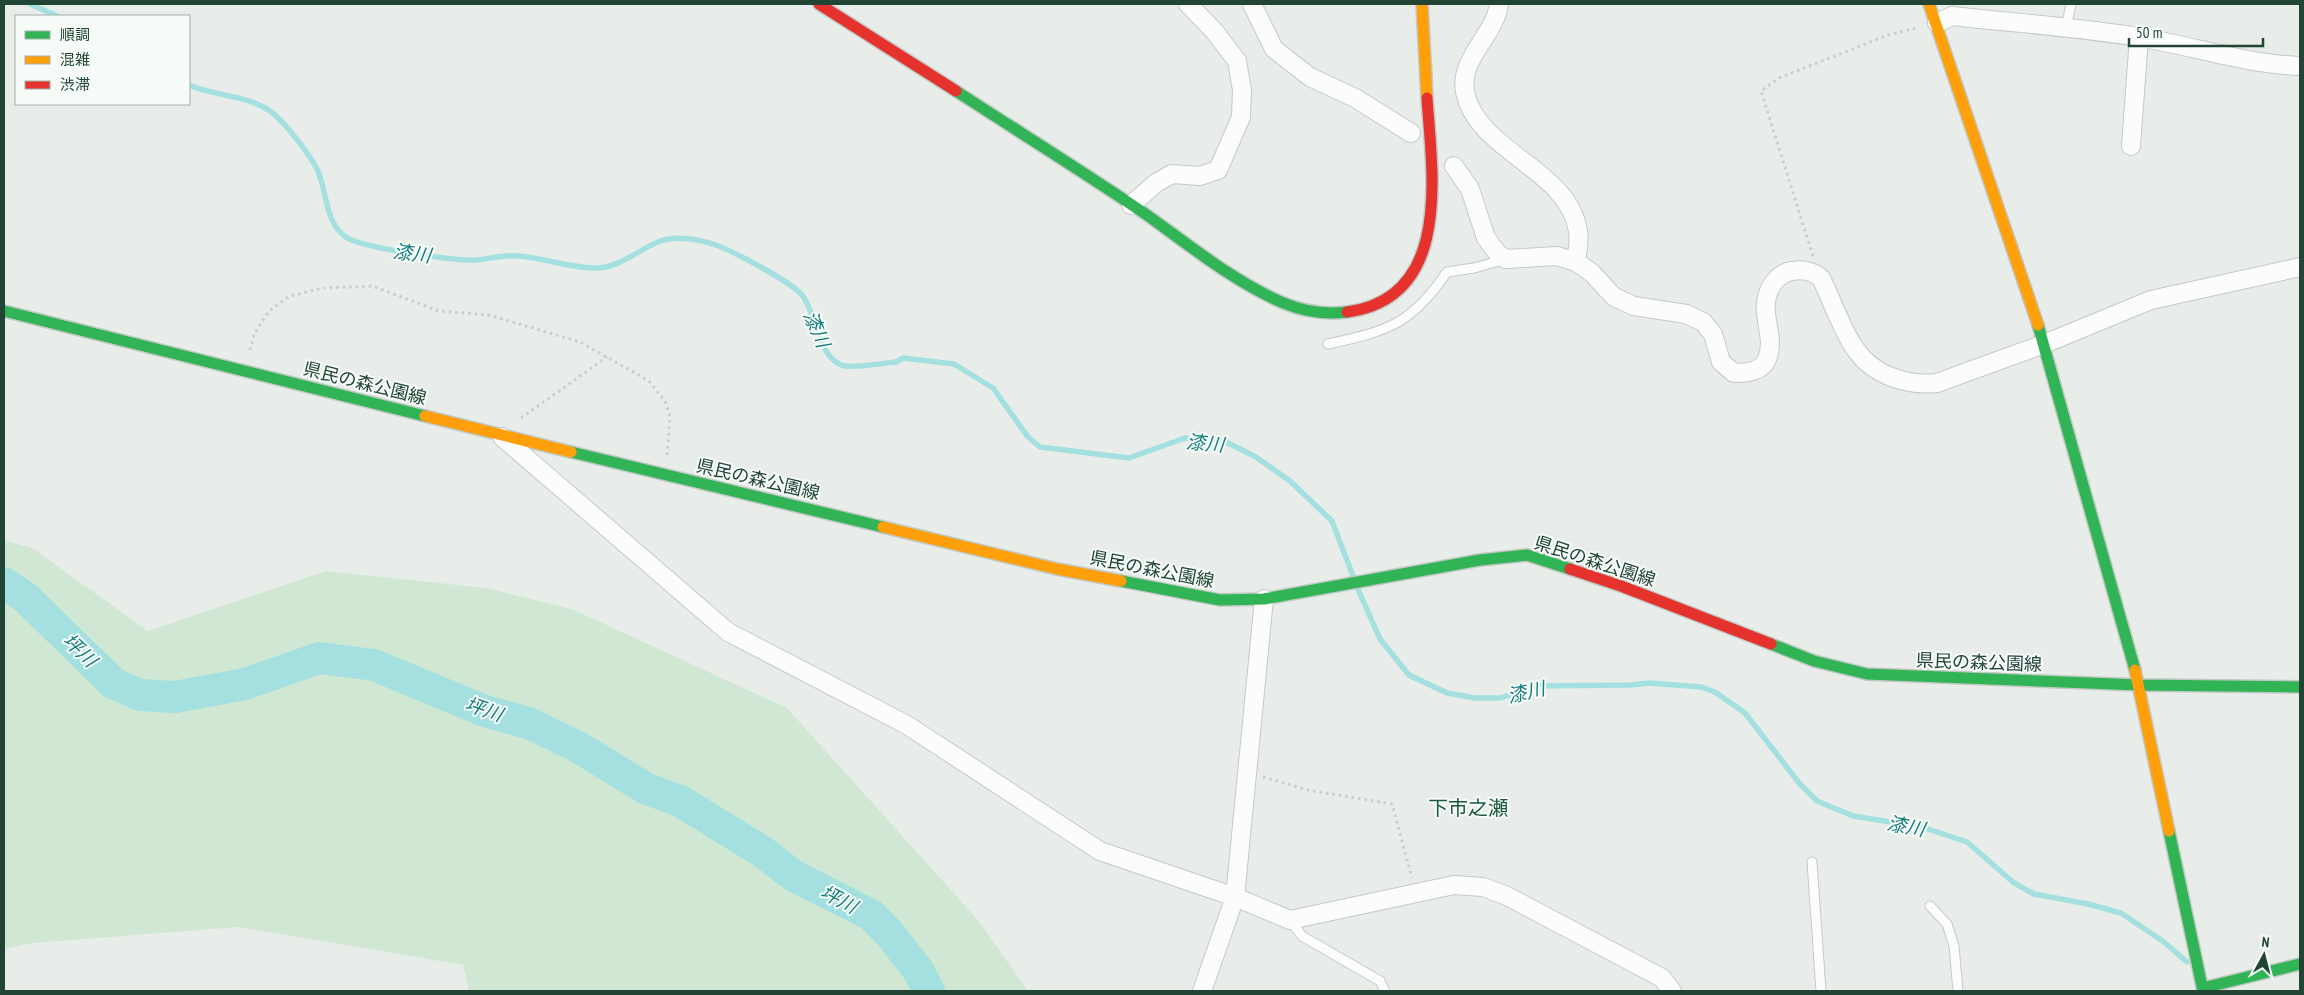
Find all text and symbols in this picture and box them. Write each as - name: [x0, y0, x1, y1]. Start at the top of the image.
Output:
- legend: [15, 15, 190, 105]
- scale bar: [2129, 15, 2263, 47]
- text: 50 m: [2136, 23, 2162, 42]
- text: 順調: [60, 25, 90, 44]
- text: 混雑: [60, 50, 90, 69]
- text: 渋滞: [60, 75, 90, 94]
- water label: 漆川: [392, 239, 434, 267]
- water label: 漆川: [798, 307, 837, 353]
- street label: 県民の森公園線: [301, 357, 429, 409]
- water label: 漆川: [1185, 429, 1227, 457]
- street label: 県民の森公園線: [694, 454, 822, 504]
- street label: 県民の森公園線: [1532, 531, 1658, 591]
- street label: 県民の森公園線: [1088, 546, 1216, 592]
- water label: 坪川: [58, 628, 103, 673]
- street label: 県民の森公園線: [1916, 648, 2042, 676]
- water label: 漆川: [1505, 676, 1549, 708]
- water label: 坪川: [462, 691, 508, 727]
- district label: 下市之瀬: [1428, 795, 1508, 821]
- water label: 漆川: [1885, 811, 1929, 842]
- water label: 坪川: [817, 880, 863, 919]
- north arrow: [2239, 930, 2289, 980]
- text: N: [2261, 933, 2270, 951]

